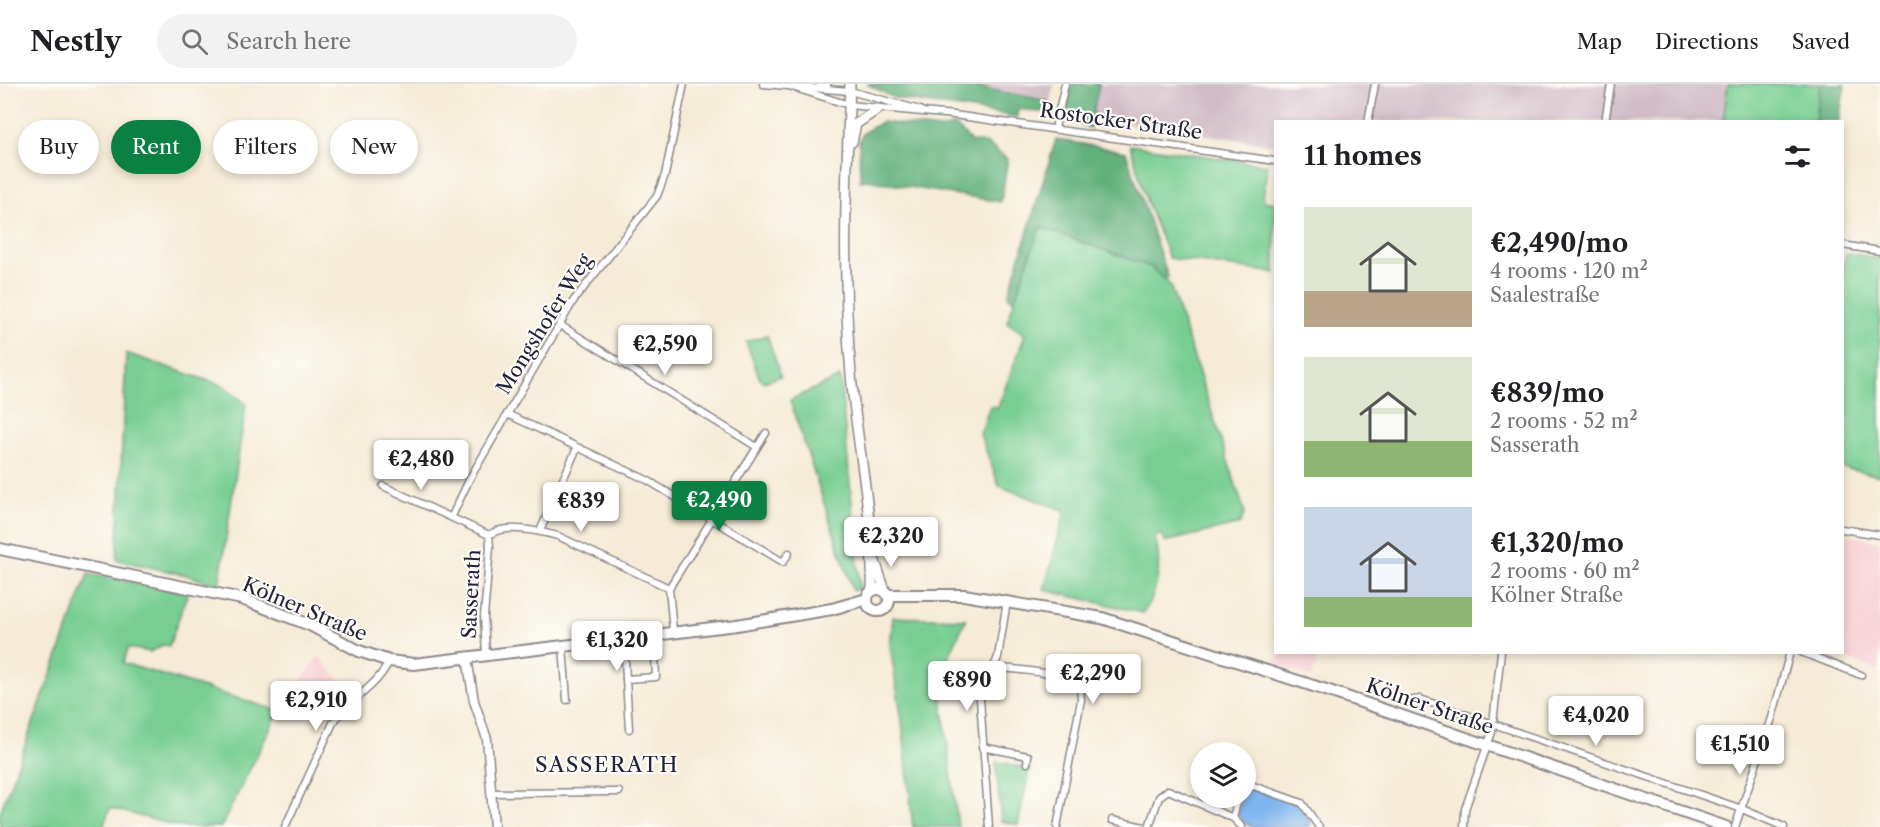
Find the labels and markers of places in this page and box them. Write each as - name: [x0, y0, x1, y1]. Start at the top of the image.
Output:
- pin: €2,590: [616, 325, 714, 376]
- pin: €2,480: [372, 440, 470, 491]
- pin: €2,490: [670, 481, 768, 532]
- pin: €839: [545, 482, 617, 533]
- pin: €2,320: [842, 517, 940, 568]
- pin: €1,320: [568, 621, 666, 672]
- pin: €2,290: [1044, 654, 1142, 705]
- pin: €890: [931, 661, 1003, 712]
- pin: €2,910: [267, 681, 365, 732]
- pin: €4,020: [1547, 696, 1645, 747]
- pin: €1,510: [1691, 725, 1789, 776]

